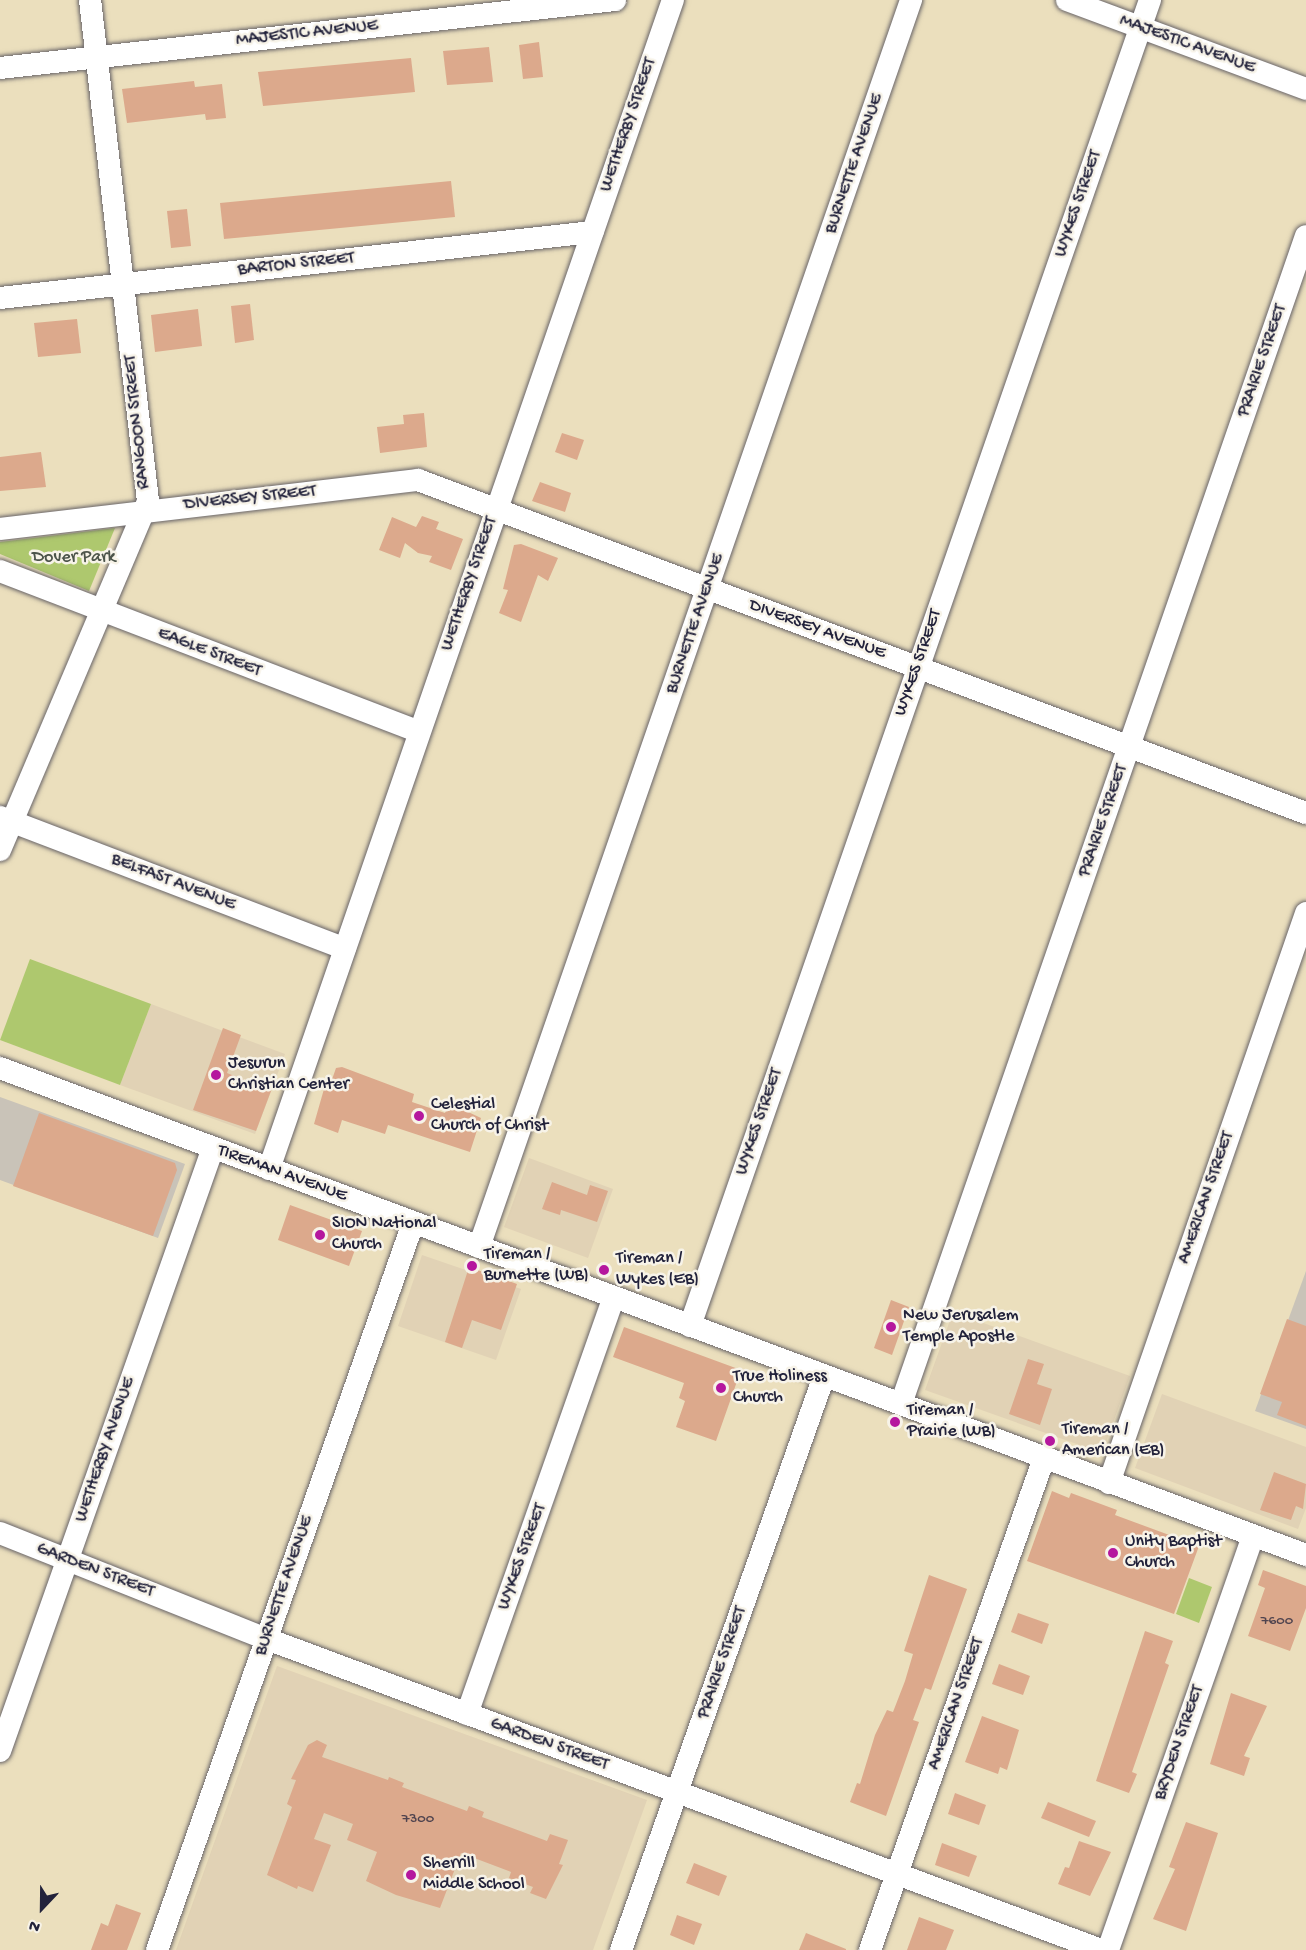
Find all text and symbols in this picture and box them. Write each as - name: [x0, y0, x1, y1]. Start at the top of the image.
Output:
- street label: MAJESTIC AVENUE: [1116, 10, 1258, 80]
- street label: MAJESTIC AVENUE: [235, 16, 379, 52]
- street label: WETHERBY STREET: [596, 55, 662, 195]
- street label: BURNETTE AVENUE: [821, 91, 889, 237]
- street label: WYKES STREET: [1051, 148, 1107, 260]
- street label: BARTON STREET: [237, 248, 355, 282]
- street label: PRAIRIE STREET: [1234, 302, 1292, 420]
- street label: RANGOON STREET: [120, 354, 156, 490]
- street label: DIVERSEY STREET: [183, 481, 317, 517]
- street label: WETHERBY STREET: [437, 514, 503, 654]
- park label: Dover Park: [32, 547, 116, 569]
- street label: BURNETTE AVENUE: [662, 551, 730, 697]
- street label: DIVERSEY AVENUE: [746, 595, 888, 665]
- street label: WYKES STREET: [891, 607, 947, 719]
- street label: EAGLE STREET: [154, 623, 264, 683]
- street label: PRAIRIE STREET: [1075, 762, 1133, 880]
- street label: BELFAST AVENUE: [108, 849, 238, 917]
- place label: Jesurun Christian Center: [228, 1054, 349, 1096]
- street label: WYKES STREET: [732, 1066, 788, 1178]
- marker: Jesurun Christian Center: [209, 1068, 223, 1082]
- place label: Celestial Church of Christ: [431, 1095, 548, 1138]
- marker: Celestial Church of Christ: [412, 1109, 426, 1123]
- street label: AMERICAN STREET: [1174, 1129, 1240, 1267]
- street label: TIREMAN AVENUE: [214, 1141, 350, 1207]
- place label: SION National Church: [332, 1214, 436, 1256]
- marker: SION National Church: [313, 1228, 327, 1242]
- place label: Tireman / Burnette (WB): [484, 1245, 589, 1288]
- place label: Tireman / Wykes (EB): [616, 1249, 699, 1292]
- marker: Tireman / Burnette (WB): [465, 1259, 479, 1273]
- marker: Tireman / Wykes (EB): [597, 1263, 611, 1277]
- place label: New Jerusalem Temple Apostle: [903, 1306, 1019, 1348]
- marker: New Jerusalem Temple Apostle: [884, 1320, 898, 1334]
- place label: True Holiness Church: [733, 1367, 827, 1410]
- street label: WETHERBY AVENUE: [71, 1375, 141, 1525]
- marker: True Holiness Church: [714, 1381, 728, 1395]
- place label: Tireman / Prairie (WB): [907, 1401, 996, 1444]
- marker: Tireman / Prairie (WB): [888, 1415, 902, 1429]
- place label: Tireman / American (EB): [1062, 1420, 1164, 1462]
- marker: Tireman / American (EB): [1043, 1434, 1057, 1448]
- street label: WYKES STREET: [494, 1501, 552, 1613]
- street label: BURNETTE AVENUE: [251, 1513, 319, 1659]
- place label: Unity Baptist Church: [1125, 1532, 1222, 1574]
- street label: GARDEN STREET: [33, 1539, 157, 1603]
- marker: Unity Baptist Church: [1106, 1546, 1120, 1560]
- street label: PRAIRIE STREET: [694, 1604, 752, 1722]
- house number: 7600: [1261, 1613, 1293, 1631]
- street label: AMERICAN STREET: [924, 1635, 990, 1773]
- street label: BRYDEN STREET: [1150, 1683, 1210, 1803]
- street label: GARDEN STREET: [487, 1714, 611, 1776]
- house number: 7300: [402, 1811, 434, 1829]
- place label: Sherrill Middle School: [423, 1854, 525, 1896]
- marker: Sherrill Middle School: [404, 1868, 418, 1882]
- north arrow: [12, 1878, 72, 1938]
- text: N: [27, 1914, 43, 1936]

